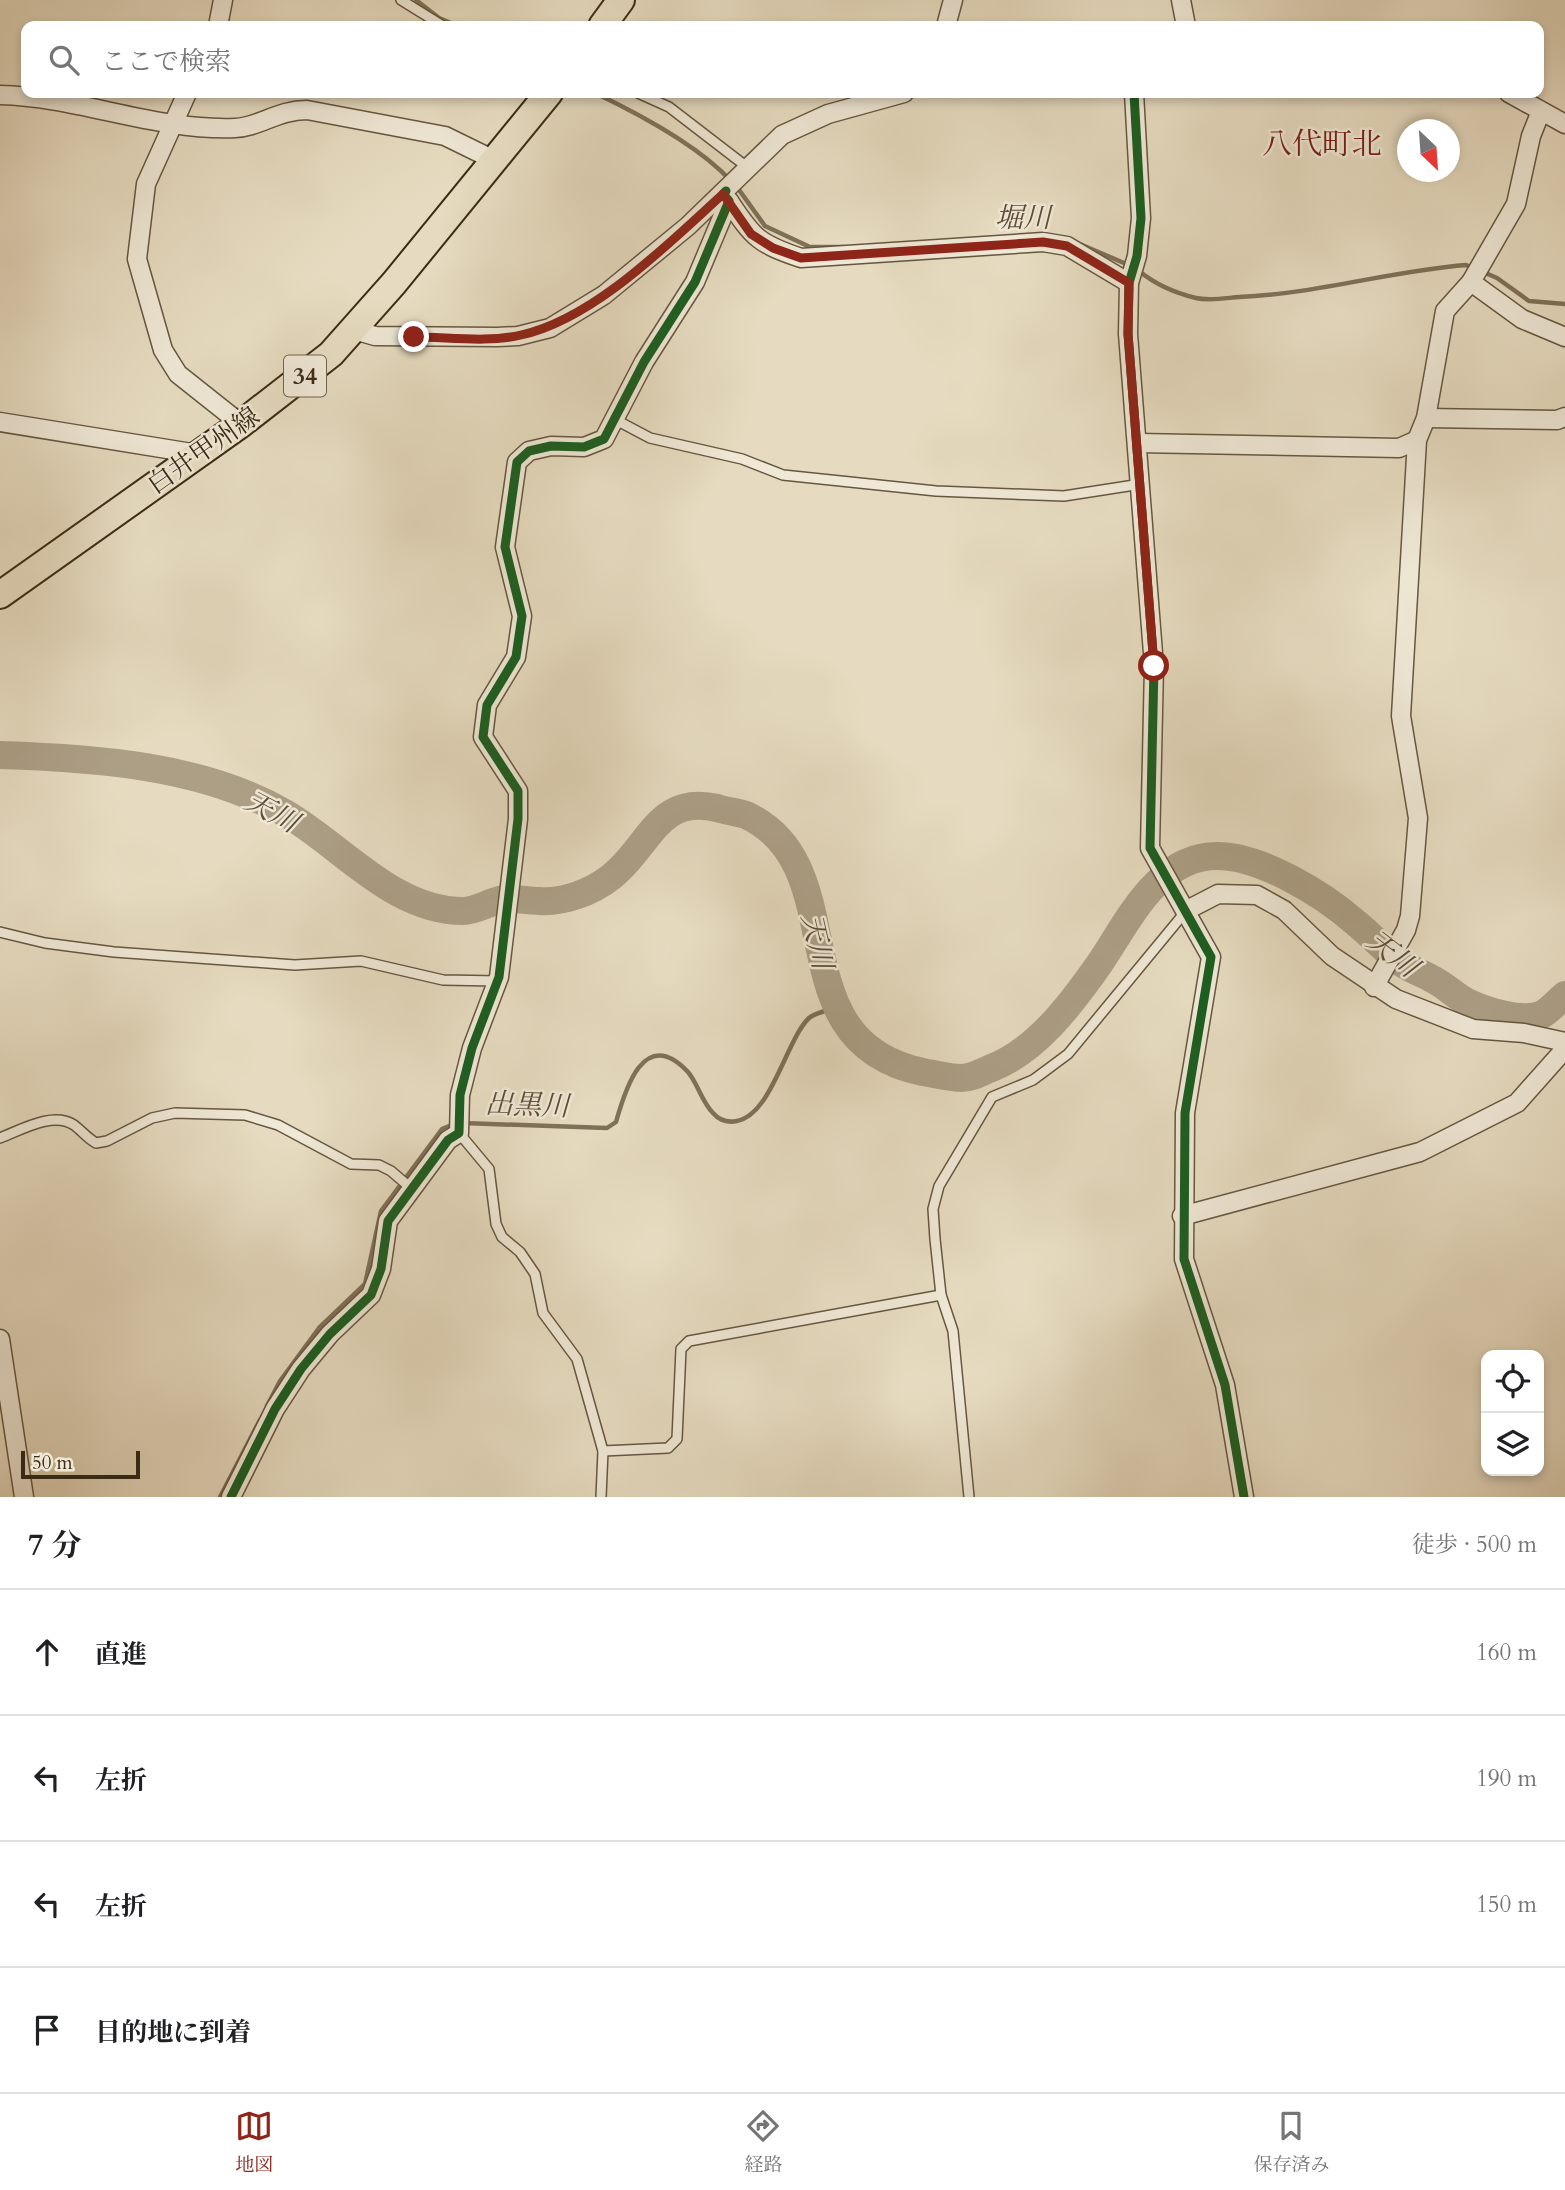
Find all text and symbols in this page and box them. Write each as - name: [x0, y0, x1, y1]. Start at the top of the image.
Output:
- search box: [21, 21, 1544, 98]
- icon: search: [45, 41, 83, 79]
- text: ここで検索: [101, 44, 231, 79]
- north arrow: [1397, 119, 1460, 182]
- district label: 八代町北: [1262, 124, 1382, 165]
- water label: 堀川: [995, 199, 1054, 237]
- route end: [398, 321, 429, 352]
- road number: 34: [284, 356, 326, 396]
- street label: 白井甲州線: [140, 399, 267, 502]
- route start: [1138, 650, 1169, 681]
- water label: 天川: [238, 782, 308, 843]
- water label: 天川: [792, 910, 843, 976]
- water label: 天川: [1359, 922, 1429, 988]
- water label: 出黒川: [484, 1085, 573, 1126]
- map controls: [1481, 1350, 1544, 1476]
- button: locate: [1481, 1350, 1544, 1413]
- button: layers: [1481, 1413, 1544, 1476]
- scale bar: [21, 1448, 140, 1480]
- text: 50 m: [32, 1450, 73, 1476]
- text: 7 分: [28, 1525, 81, 1566]
- text: 徒歩 · 500 m: [1412, 1529, 1537, 1560]
- icon: ahead: [28, 1633, 66, 1671]
- text: 直進: [95, 1637, 147, 1672]
- text: 160 m: [1476, 1637, 1537, 1668]
- icon: left: [28, 1759, 66, 1797]
- text: 左折: [95, 1763, 147, 1798]
- text: 190 m: [1476, 1763, 1537, 1794]
- icon: left: [28, 1885, 66, 1923]
- text: 左折: [95, 1889, 147, 1924]
- text: 150 m: [1476, 1889, 1537, 1920]
- icon: arrive: [28, 2011, 66, 2049]
- text: 目的地に到着: [95, 2015, 251, 2050]
- tab: 地図: [235, 2107, 274, 2178]
- tab: 経路: [744, 2107, 783, 2178]
- tab: 保存済み: [1253, 2107, 1330, 2178]

